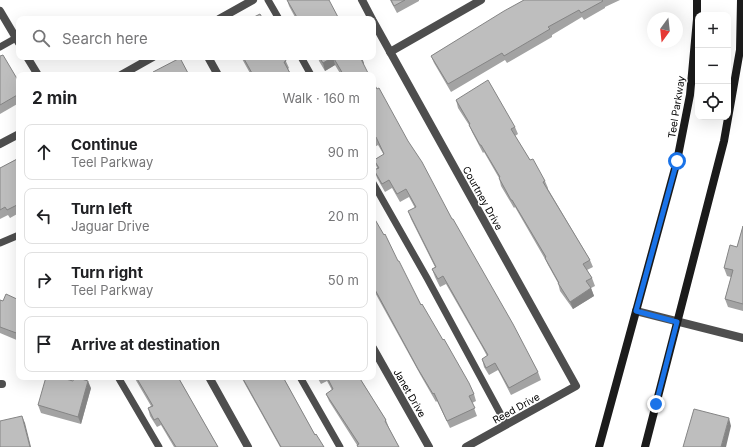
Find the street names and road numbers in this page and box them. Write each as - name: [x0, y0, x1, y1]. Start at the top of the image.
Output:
- street label: Teel Parkway: [665, 74, 687, 139]
- street label: Courtney Drive: [460, 164, 506, 232]
- street label: Janet Drive: [391, 367, 429, 420]
- street label: Reed Drive: [490, 390, 542, 426]

